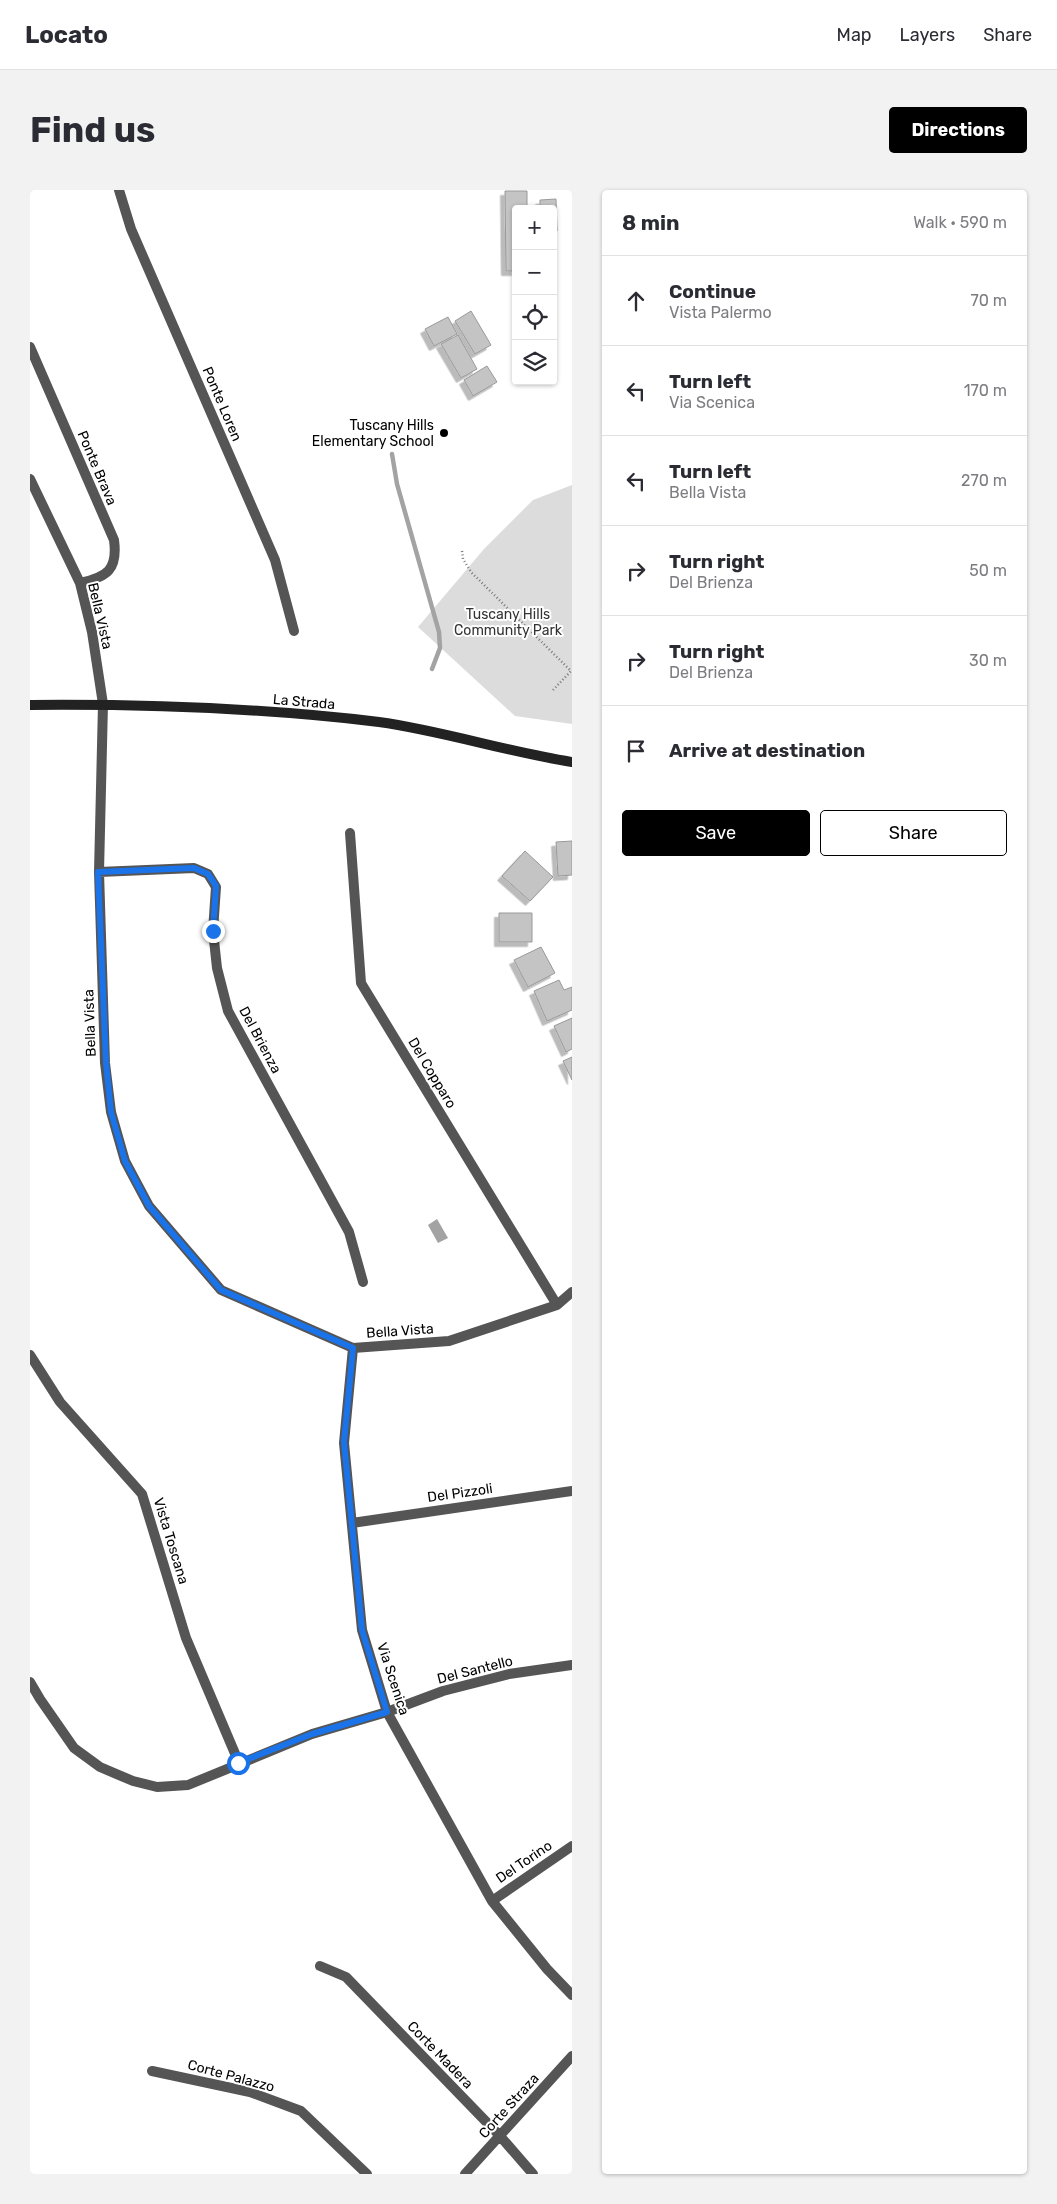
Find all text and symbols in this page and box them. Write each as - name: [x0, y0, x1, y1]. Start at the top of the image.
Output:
- text: Locato: [25, 21, 108, 49]
- text: Map: [837, 24, 872, 46]
- text: Layers: [900, 24, 955, 46]
- text: Share: [983, 24, 1032, 46]
- button: Directions: [889, 107, 1027, 153]
- text: Find us: [30, 109, 155, 151]
- map controls: [512, 205, 557, 385]
- button: +: [512, 205, 557, 250]
- text: 8 min: [622, 210, 679, 235]
- text: Walk · 590 m: [913, 213, 1007, 232]
- button: −: [512, 250, 557, 295]
- text: Continue: [669, 280, 756, 303]
- icon: ahead: [622, 287, 650, 315]
- text: 70 m: [970, 291, 1007, 310]
- button: locate: [512, 295, 557, 340]
- text: Vista Palermo: [669, 303, 772, 322]
- button: layers: [512, 340, 557, 385]
- street label: Ponte Loren: [199, 364, 245, 444]
- text: Turn left: [669, 370, 751, 393]
- icon: left: [622, 377, 650, 405]
- text: 170 m: [964, 381, 1007, 400]
- text: Via Scenica: [669, 393, 755, 412]
- place label: Tuscany Hills Elementary School: [312, 417, 434, 450]
- marker: Tuscany Hills Elementary School: [438, 427, 450, 439]
- street label: Ponte Brava: [74, 428, 120, 508]
- text: Turn left: [669, 460, 751, 483]
- icon: left: [622, 467, 650, 495]
- text: 270 m: [961, 471, 1007, 490]
- text: Bella Vista: [669, 483, 746, 502]
- text: Turn right: [669, 550, 764, 573]
- icon: right: [622, 557, 650, 585]
- text: 50 m: [969, 561, 1007, 580]
- text: Del Brienza: [669, 573, 753, 592]
- street label: Bella Vista: [84, 581, 116, 651]
- park label: Tuscany Hills Community Park: [454, 606, 563, 639]
- text: Turn right: [669, 640, 764, 663]
- icon: right: [622, 647, 650, 675]
- text: 30 m: [969, 651, 1007, 670]
- text: Del Brienza: [669, 663, 753, 682]
- street label: La Strada: [272, 691, 336, 713]
- icon: arrive: [622, 737, 650, 765]
- text: Arrive at destination: [669, 739, 865, 762]
- button: Save: [622, 810, 810, 856]
- button: Share: [820, 810, 1007, 856]
- route end: [202, 920, 225, 943]
- street label: Bella Vista: [80, 989, 100, 1057]
- street label: Del Brienza: [235, 1004, 285, 1076]
- street label: Del Copparo: [404, 1035, 460, 1111]
- street label: Bella Vista: [366, 1320, 434, 1342]
- street label: Del Pizzoli: [426, 1480, 494, 1506]
- street label: Vista Toscana: [150, 1496, 192, 1586]
- street label: Via Scenica: [373, 1641, 413, 1717]
- street label: Del Santello: [435, 1652, 515, 1688]
- route start: [227, 1752, 250, 1775]
- street label: Del Torino: [493, 1837, 555, 1887]
- street label: Corte Madera: [404, 2018, 476, 2092]
- street label: Corte Palazzo: [186, 2056, 276, 2096]
- street label: Corte Straza: [475, 2070, 543, 2142]

